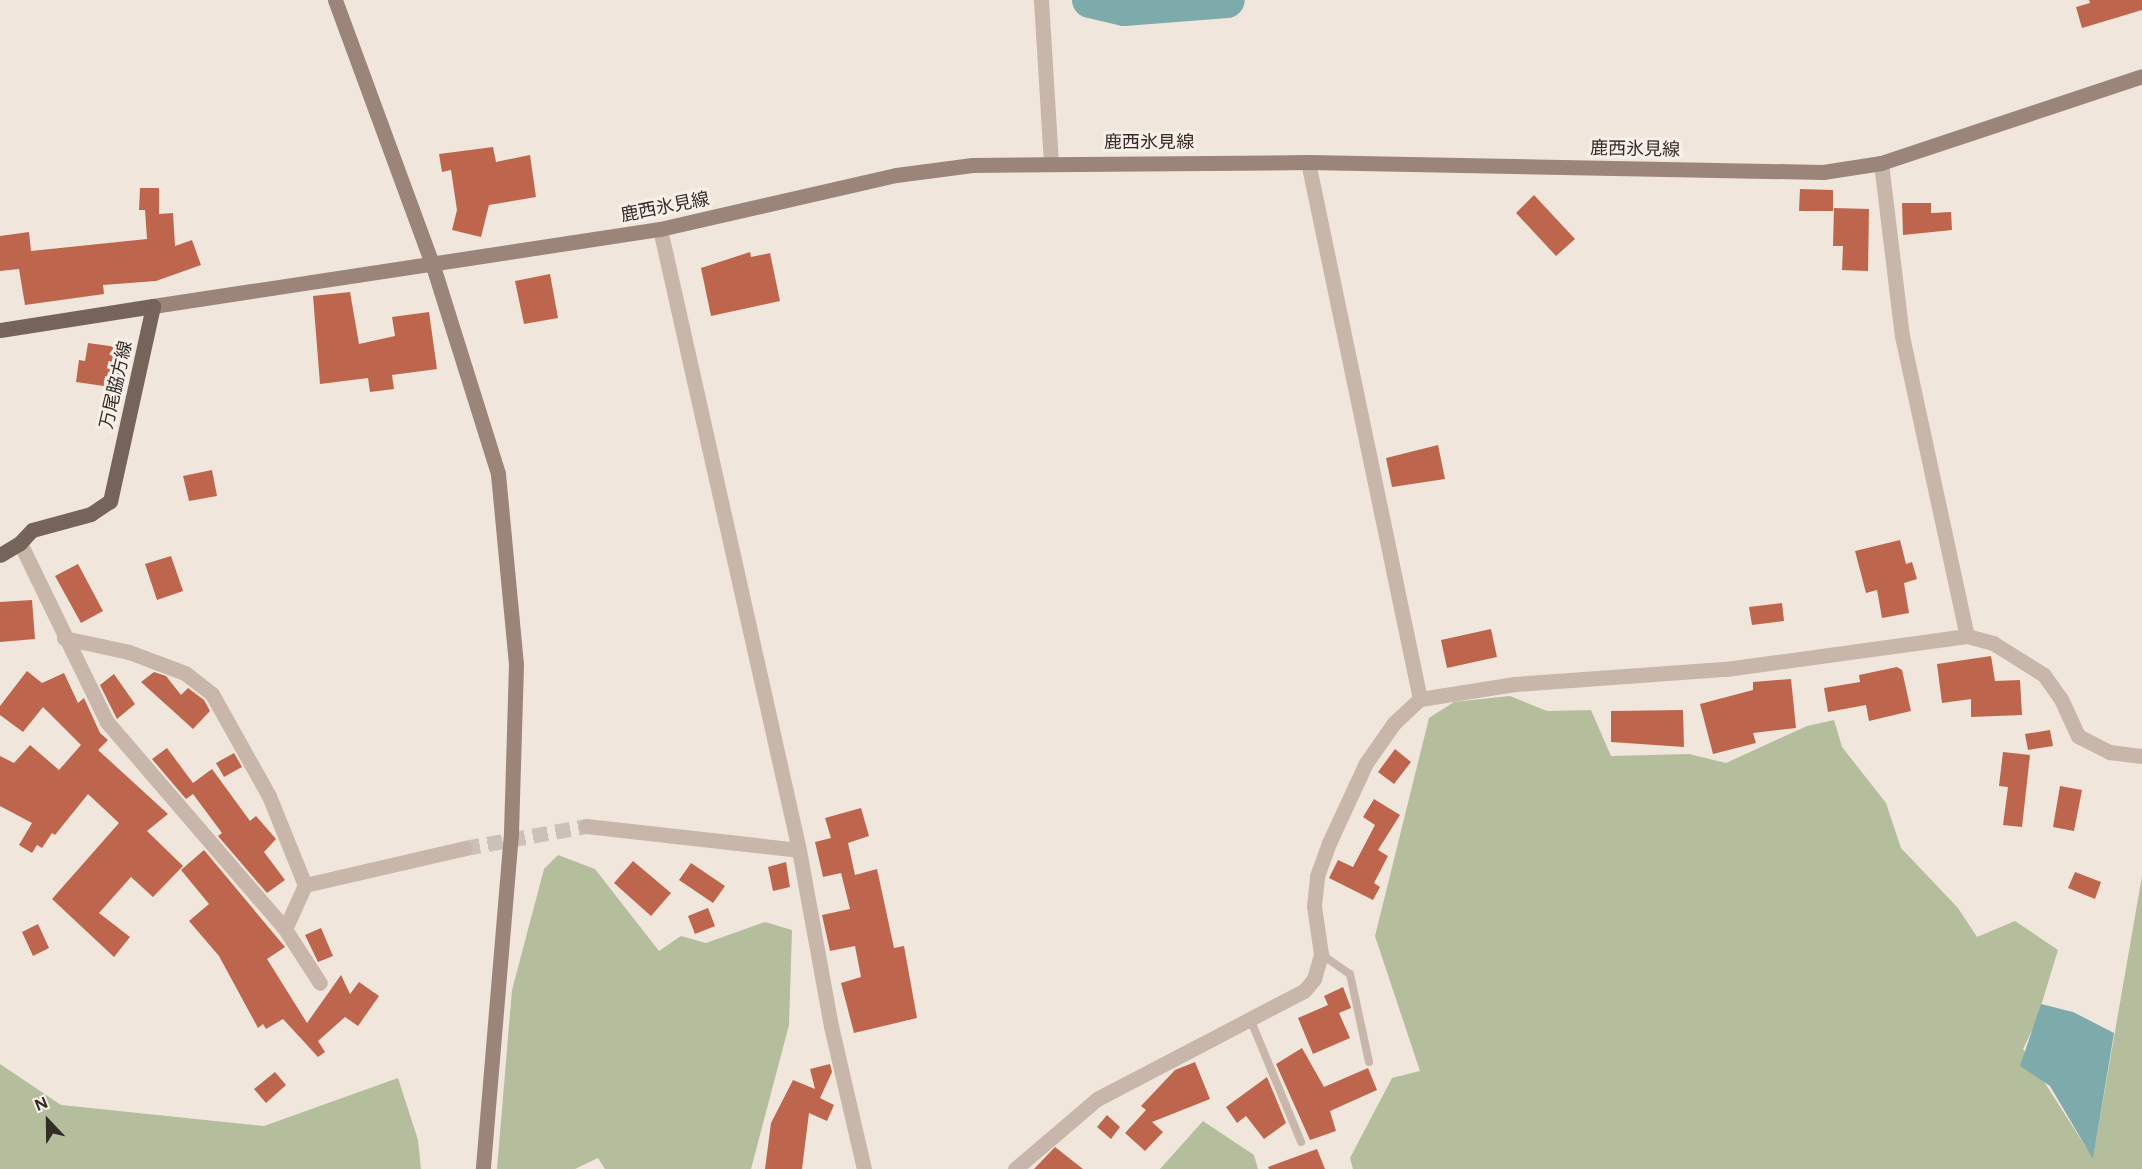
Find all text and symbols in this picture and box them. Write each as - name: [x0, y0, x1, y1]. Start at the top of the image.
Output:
- street label: 鹿西氷見線: [1104, 131, 1194, 153]
- street label: 鹿西氷見線: [1590, 137, 1680, 161]
- street label: 鹿西氷見線: [619, 188, 711, 226]
- street label: 万尾脇方線: [95, 339, 137, 431]
- north arrow: [18, 1091, 78, 1151]
- text: N: [32, 1093, 50, 1115]

